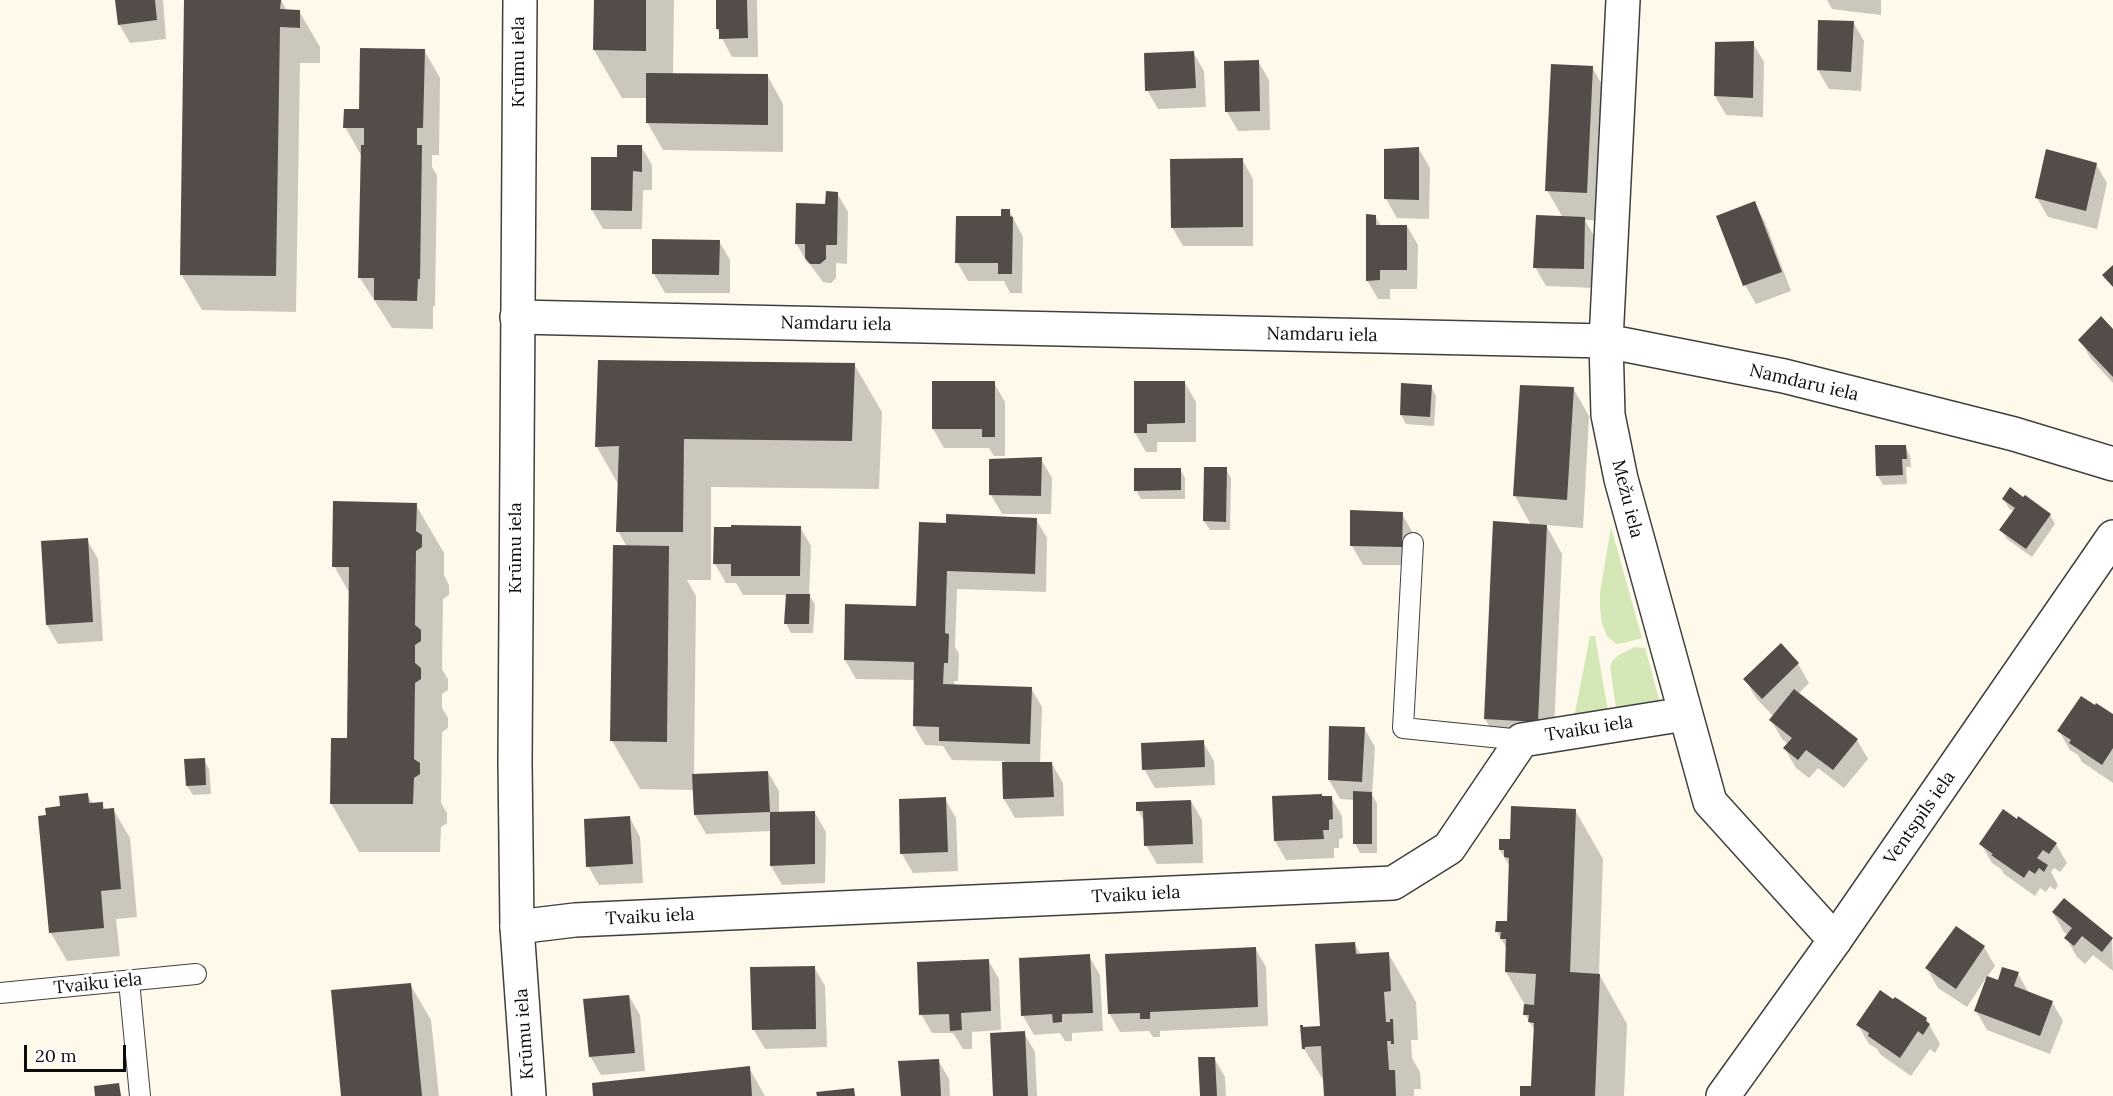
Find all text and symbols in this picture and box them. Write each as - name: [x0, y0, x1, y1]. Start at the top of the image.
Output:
- street label: Krūmu iela: [508, 16, 530, 108]
- street label: Namdaru iela: [780, 312, 892, 336]
- street label: Namdaru iela: [1266, 323, 1378, 347]
- street label: Namdaru iela: [1747, 360, 1861, 406]
- street label: Mežu iela: [1607, 458, 1647, 540]
- street label: Krūmu iela: [505, 502, 527, 594]
- street label: Tvaiku iela: [1543, 711, 1635, 747]
- street label: Ventspils iela: [1880, 767, 1960, 869]
- street label: Tvaiku iela: [1091, 882, 1181, 908]
- street label: Tvaiku iela: [605, 904, 695, 930]
- street label: Tvaiku iela: [53, 969, 143, 999]
- street label: Krūmu iela: [511, 988, 539, 1080]
- scale bar: [27, 1033, 129, 1071]
- text: 20 m: [35, 1044, 77, 1067]

